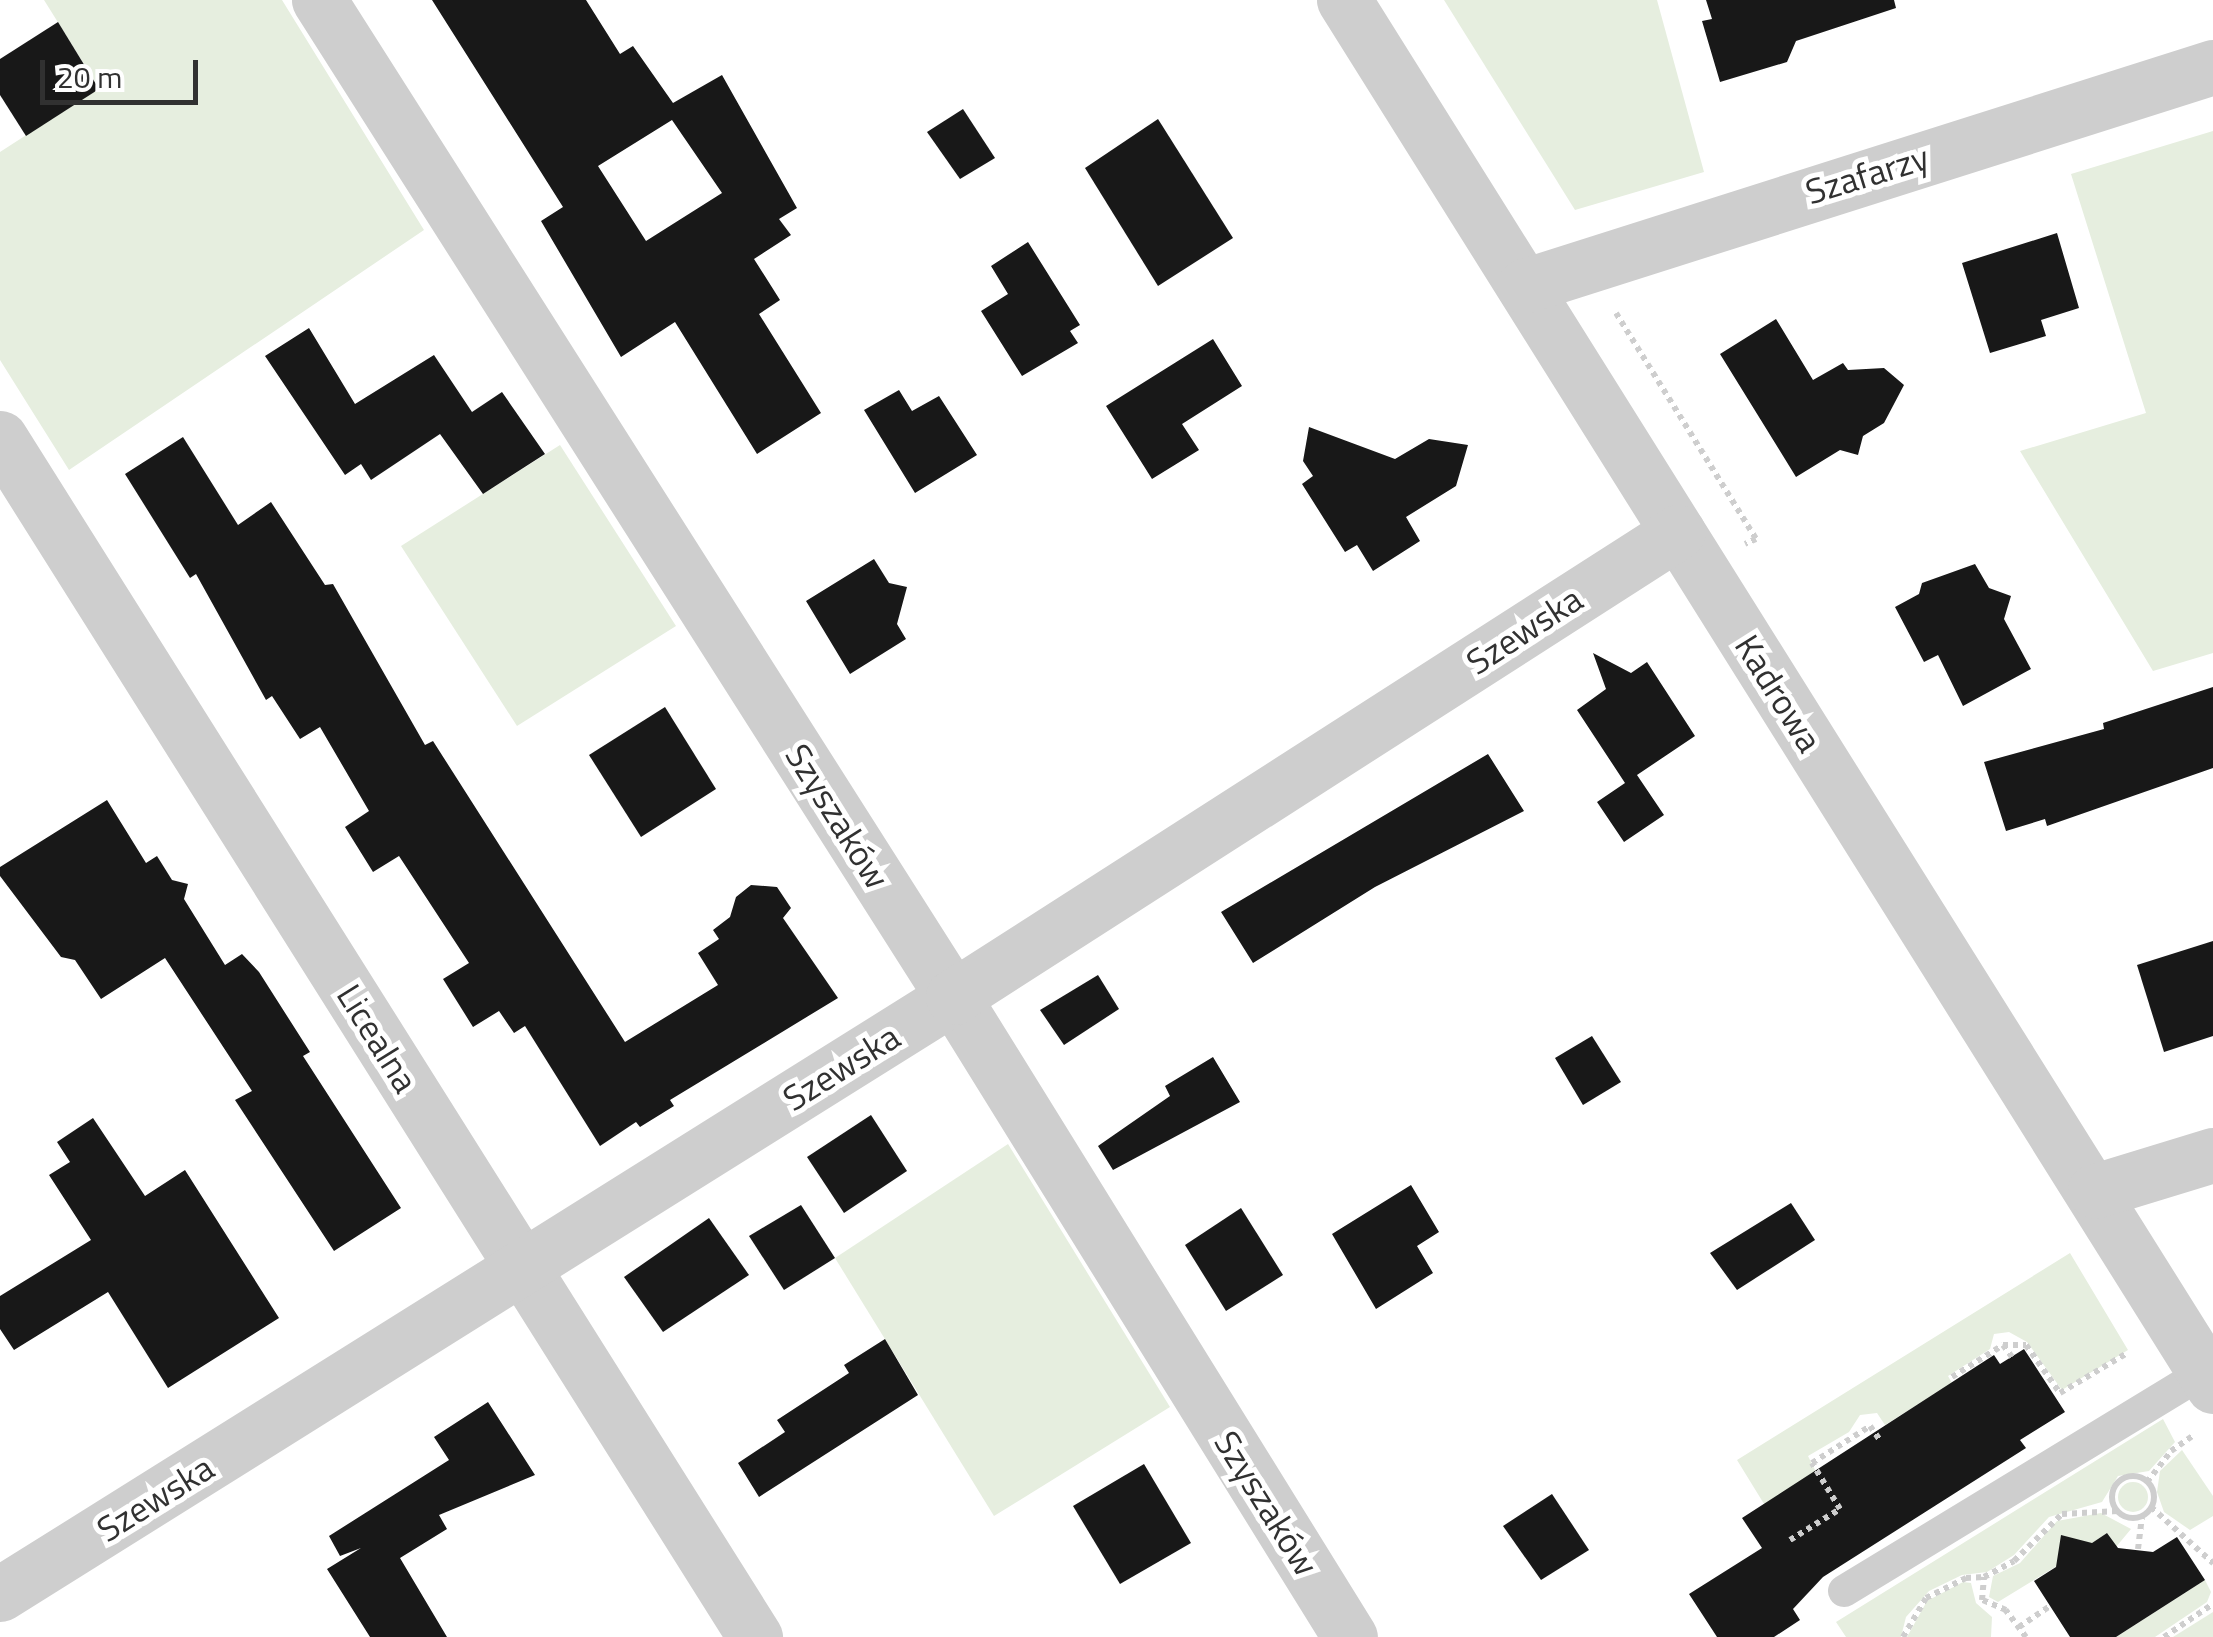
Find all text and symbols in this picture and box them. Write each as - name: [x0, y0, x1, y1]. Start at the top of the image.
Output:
- scale bar: [45, 40, 202, 102]
- text: 20 m: [57, 54, 122, 100]
- street label: Szafarzy: [1800, 135, 1934, 213]
- street label: Szewska: [1458, 577, 1590, 683]
- street label: Kadrowa: [1727, 627, 1831, 759]
- street label: Szyszaków: [777, 736, 899, 896]
- street label: Licealna: [329, 976, 427, 1100]
- street label: Szewska: [775, 1015, 907, 1119]
- street label: Szyszaków: [1206, 1423, 1328, 1583]
- street label: Szewska: [89, 1446, 221, 1550]

